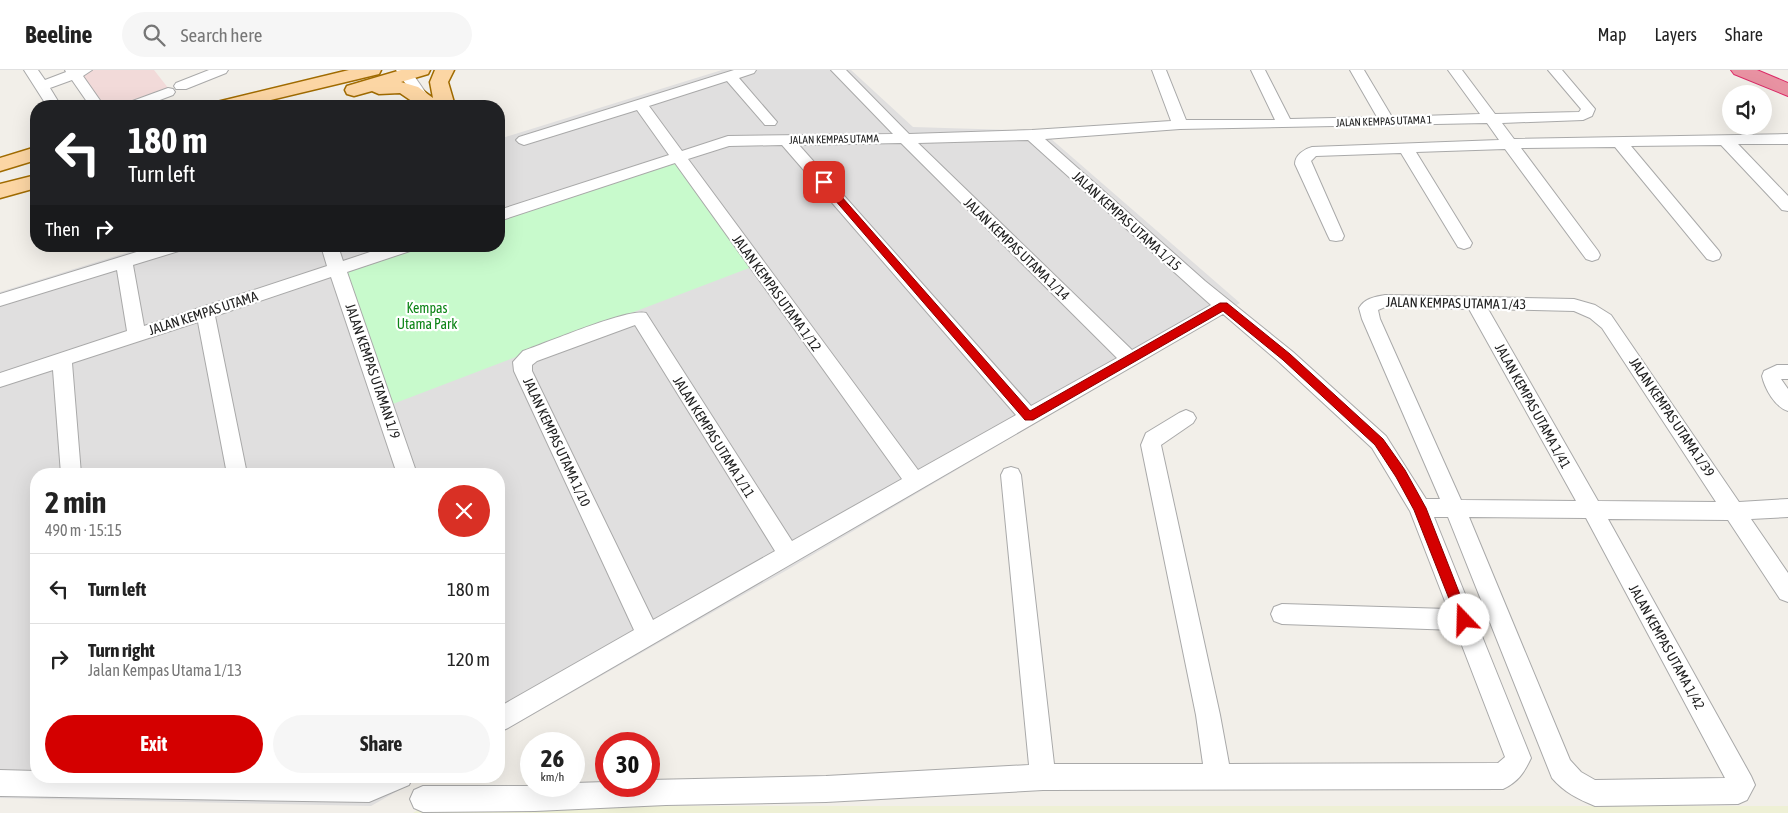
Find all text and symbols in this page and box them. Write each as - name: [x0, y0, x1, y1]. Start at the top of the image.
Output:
- search box: [122, 12, 472, 57]
- text: Beeline: [25, 21, 92, 48]
- icon: search: [140, 21, 168, 49]
- text: Search here: [180, 24, 262, 46]
- text: Map: [1597, 24, 1626, 45]
- text: Layers: [1654, 24, 1697, 45]
- text: Share: [1725, 24, 1763, 45]
- map controls: [1722, 85, 1772, 135]
- button: sound: [1722, 85, 1772, 135]
- street label: JALAN KEMPAS UTAMA 1: [1336, 113, 1432, 129]
- icon: left: [45, 120, 110, 185]
- text: 180 m: [128, 120, 207, 160]
- street label: JALAN KEMPAS UTAMA: [789, 132, 879, 146]
- text: Turn left: [128, 161, 195, 187]
- pin: [803, 161, 845, 203]
- icon: arrive: [810, 168, 838, 196]
- street label: JALAN KEMPAS UTAMA 1/15: [1070, 168, 1184, 274]
- street label: JALAN KEMPAS UTAMA 1/14: [961, 195, 1073, 304]
- icon: right: [90, 215, 118, 243]
- text: Then: [45, 218, 80, 240]
- street label: JALAN KEMPAS UTAMA 1/12: [729, 232, 825, 354]
- street label: JALAN KEMPAS UTAMA: [146, 288, 260, 338]
- street label: JALAN KEMPAS UTAMA 1/43: [1386, 294, 1526, 312]
- park label: Kempas Utama Park: [397, 300, 457, 332]
- street label: JALAN KEMPAS UTAMAN 1/9: [342, 301, 404, 441]
- street label: JALAN KEMPAS UTAMA 1/41: [1492, 341, 1574, 471]
- street label: JALAN KEMPAS UTAMA 1/39: [1626, 354, 1718, 480]
- street label: JALAN KEMPAS UTAMA 1/11: [670, 373, 758, 501]
- street label: JALAN KEMPAS UTAMA 1/10: [520, 375, 594, 509]
- text: 2 min: [45, 485, 106, 519]
- button: close: [438, 485, 490, 537]
- text: 490 m · 15:15: [45, 521, 122, 539]
- icon: left: [45, 575, 73, 603]
- text: Turn left: [88, 578, 146, 600]
- text: 180 m: [447, 578, 490, 600]
- street label: JALAN KEMPAS UTAMA 1/42: [1626, 582, 1708, 712]
- position arrow: [1437, 593, 1489, 645]
- text: Turn right: [88, 639, 155, 661]
- icon: right: [45, 645, 73, 673]
- text: 120 m: [447, 648, 490, 670]
- text: Jalan Kempas Utama 1/13: [88, 661, 242, 679]
- button: Exit: [45, 715, 263, 773]
- button: Share: [273, 715, 490, 773]
- speed limit sign: 30: [595, 732, 660, 797]
- text: 26: [541, 744, 564, 772]
- text: km/h: [541, 770, 564, 784]

